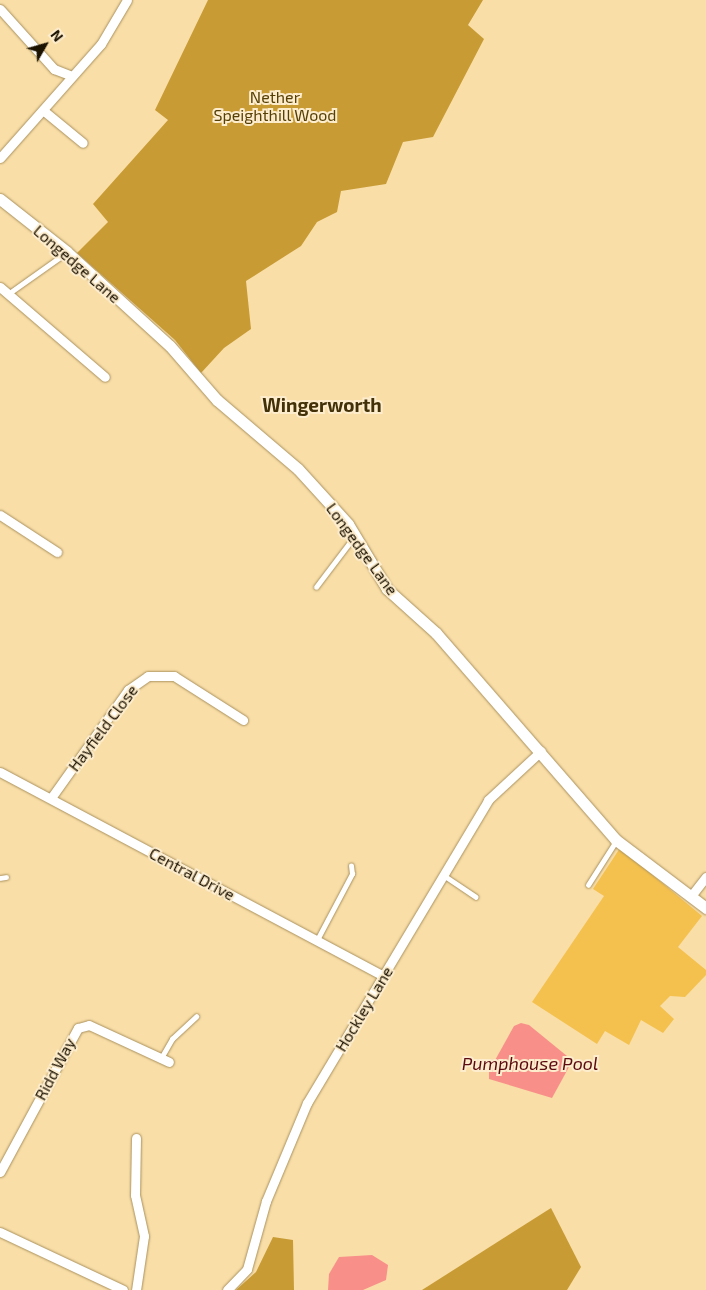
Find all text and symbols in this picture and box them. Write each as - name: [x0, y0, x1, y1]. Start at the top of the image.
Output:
- north arrow: [20, 20, 70, 70]
- text: N: [47, 26, 67, 45]
- park label: Nether Speighthill Wood: [213, 87, 337, 125]
- street label: Longedge Lane: [30, 221, 124, 307]
- district label: Wingerworth: [262, 394, 382, 416]
- street label: Longedge Lane: [322, 499, 402, 599]
- street label: Hayfield Close: [64, 681, 142, 775]
- street label: Central Drive: [146, 843, 238, 905]
- street label: Hockley Lane: [331, 963, 397, 1055]
- street label: Ridd Way: [31, 1034, 79, 1104]
- water label: Pumphouse Pool: [462, 1052, 598, 1074]

